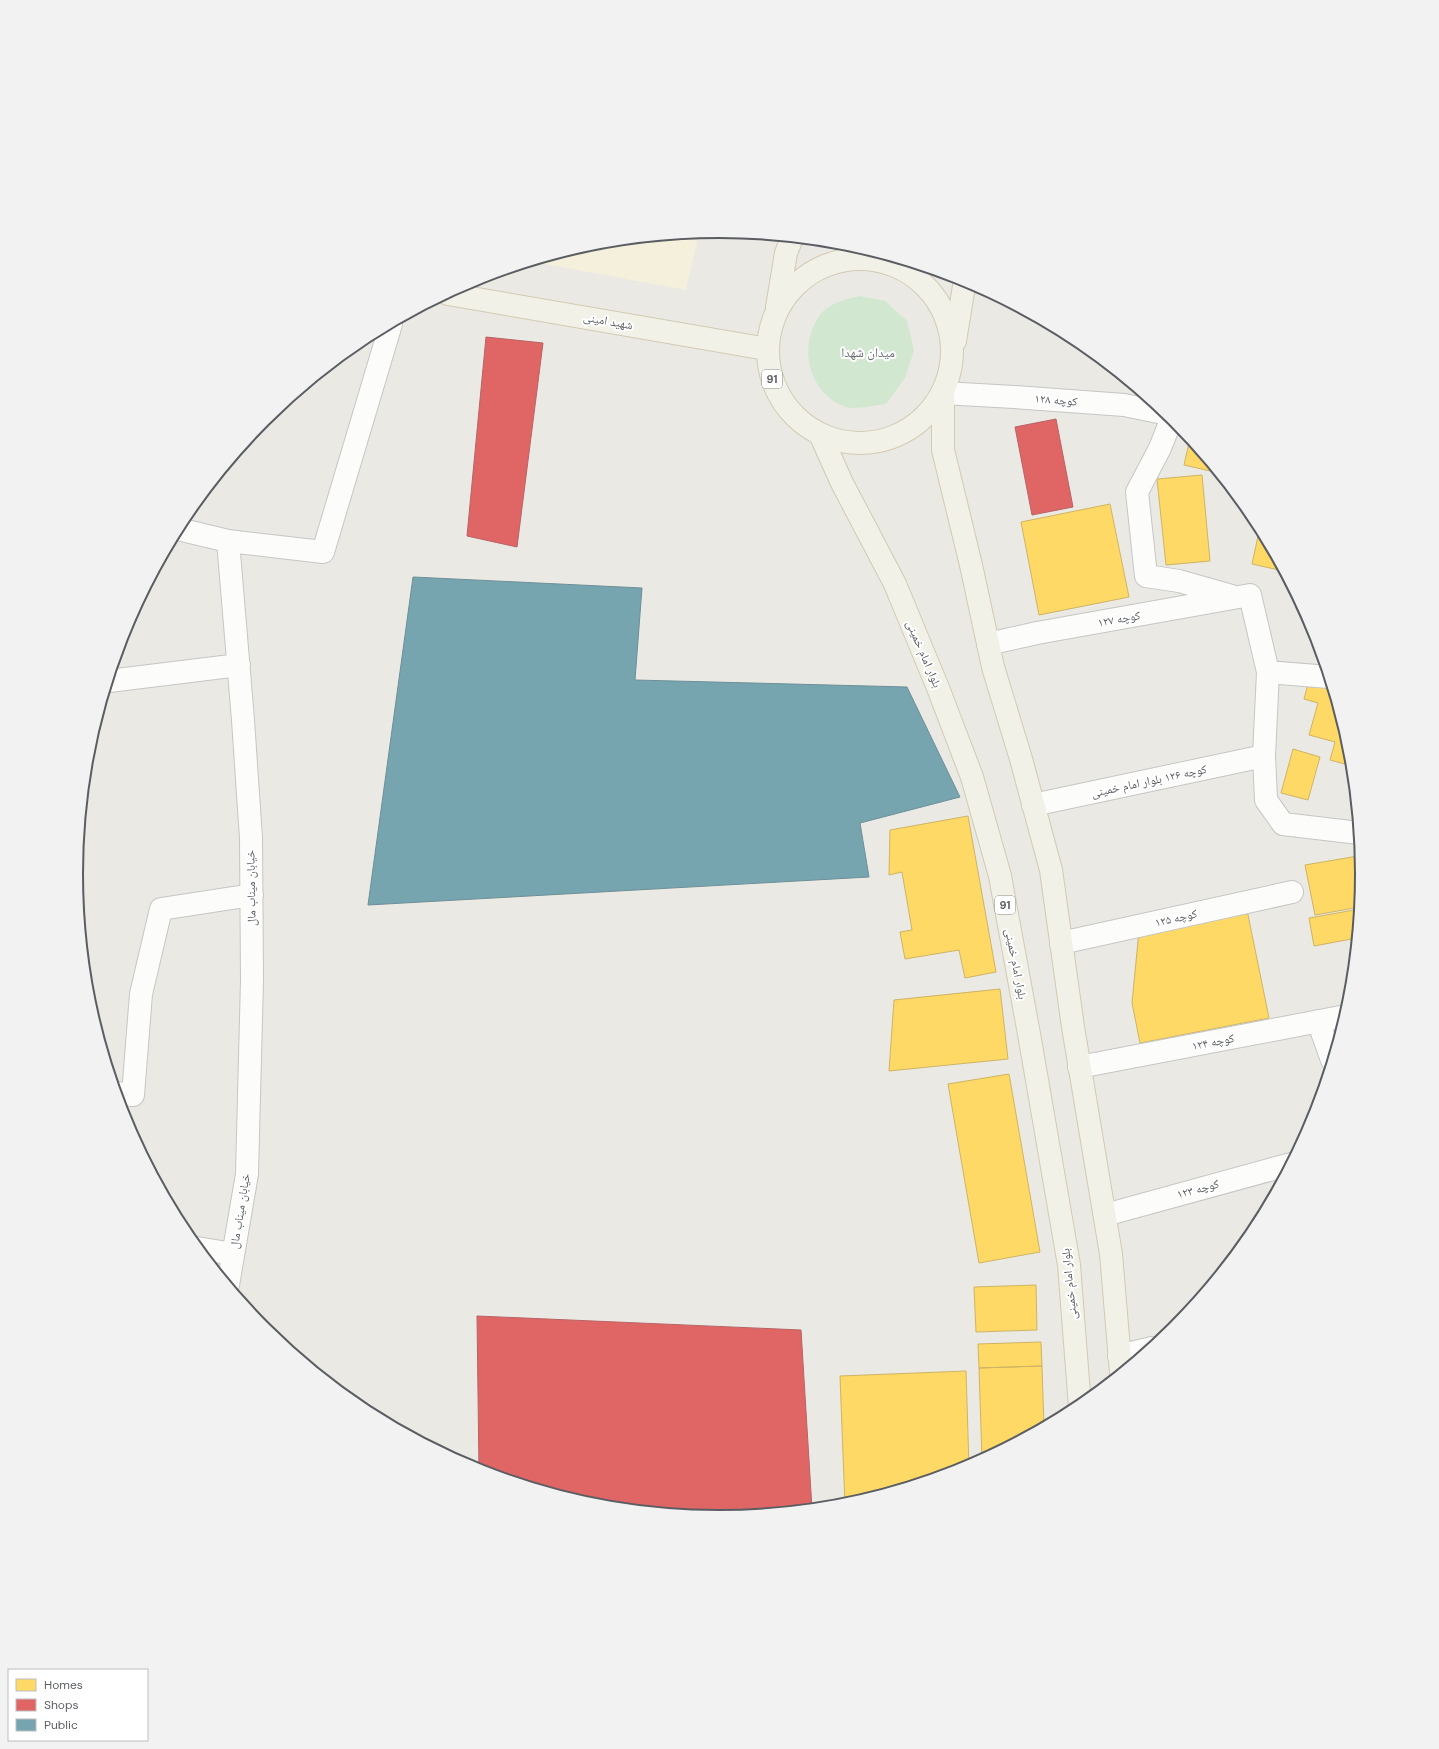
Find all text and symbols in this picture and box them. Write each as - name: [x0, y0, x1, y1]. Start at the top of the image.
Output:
- street label: شهید امینی: [582, 309, 634, 333]
- district label: میدان شهدا: [841, 344, 895, 361]
- road number: 91: [762, 370, 782, 388]
- street label: کوچه ۱۲۸: [1034, 391, 1078, 409]
- street label: کوچه ۱۲۷: [1096, 607, 1142, 631]
- street label: بلوار امام خمینی: [903, 618, 945, 690]
- street label: کوچه ۱۲۶ بلوار امام خمینی: [1090, 761, 1208, 801]
- street label: خیابان میناب مال: [242, 850, 260, 926]
- road number: 91: [995, 896, 1015, 914]
- street label: کوچه ۱۲۵: [1153, 905, 1199, 931]
- street label: بلوار امام خمینی: [1001, 927, 1031, 1001]
- street label: کوچه ۱۲۴: [1190, 1030, 1236, 1054]
- street label: خیابان میناب مال: [226, 1172, 254, 1250]
- street label: کوچه ۱۲۳: [1175, 1176, 1221, 1202]
- street label: بلوار امام خمینی: [1057, 1248, 1081, 1320]
- legend: [8, 1669, 148, 1741]
- text: Homes: [44, 1677, 83, 1693]
- text: Shops: [44, 1697, 79, 1713]
- text: Public: [44, 1717, 78, 1733]

